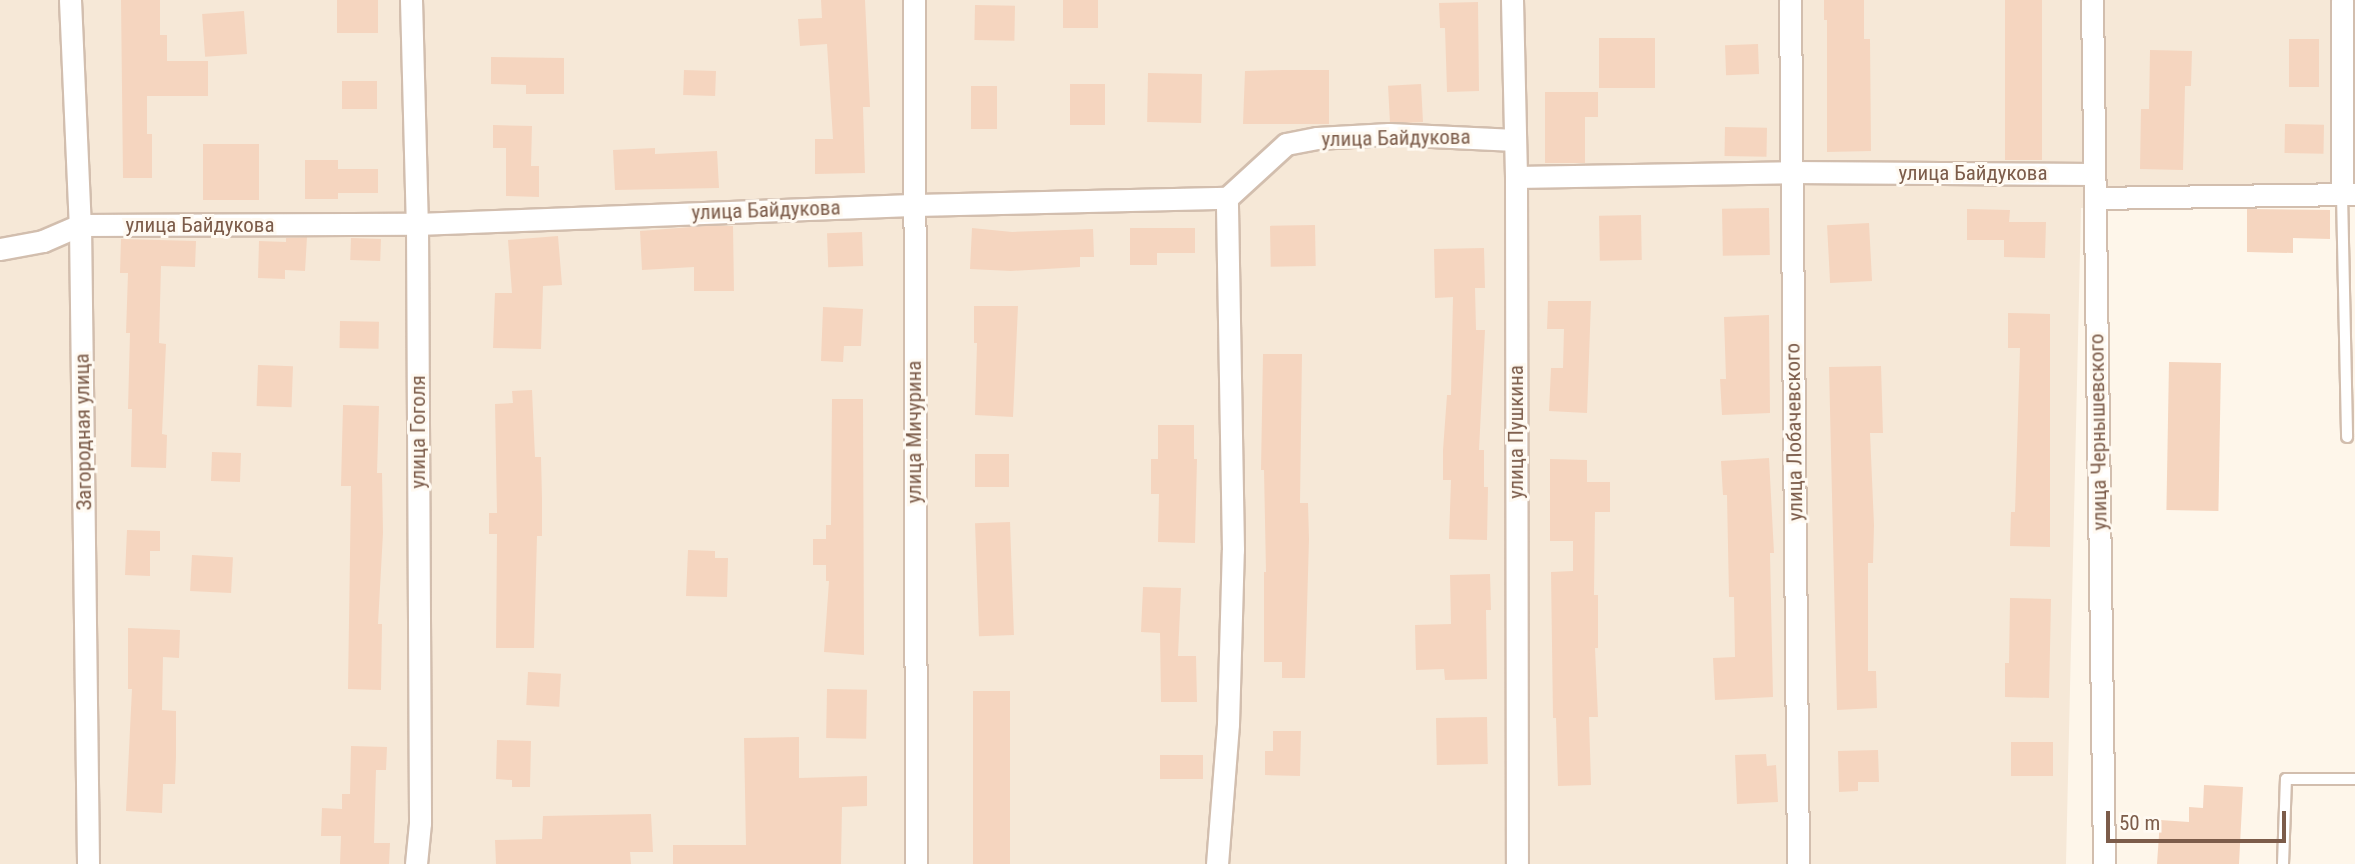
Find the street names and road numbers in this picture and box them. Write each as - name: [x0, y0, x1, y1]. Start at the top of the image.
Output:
- street label: улица Байдукова: [1321, 124, 1471, 152]
- street label: улица Байдукова: [1899, 160, 2047, 186]
- street label: улица Байдукова: [691, 195, 841, 225]
- street label: улица Байдукова: [126, 212, 274, 238]
- street label: улица Чернышевского: [2084, 333, 2112, 531]
- street label: улица Лобачевского: [1780, 343, 1808, 521]
- street label: Загородная улица: [69, 353, 97, 511]
- street label: улица Мичурина: [901, 361, 927, 503]
- street label: улица Пушкина: [1503, 365, 1529, 499]
- street label: улица Гоголя: [405, 375, 431, 489]

